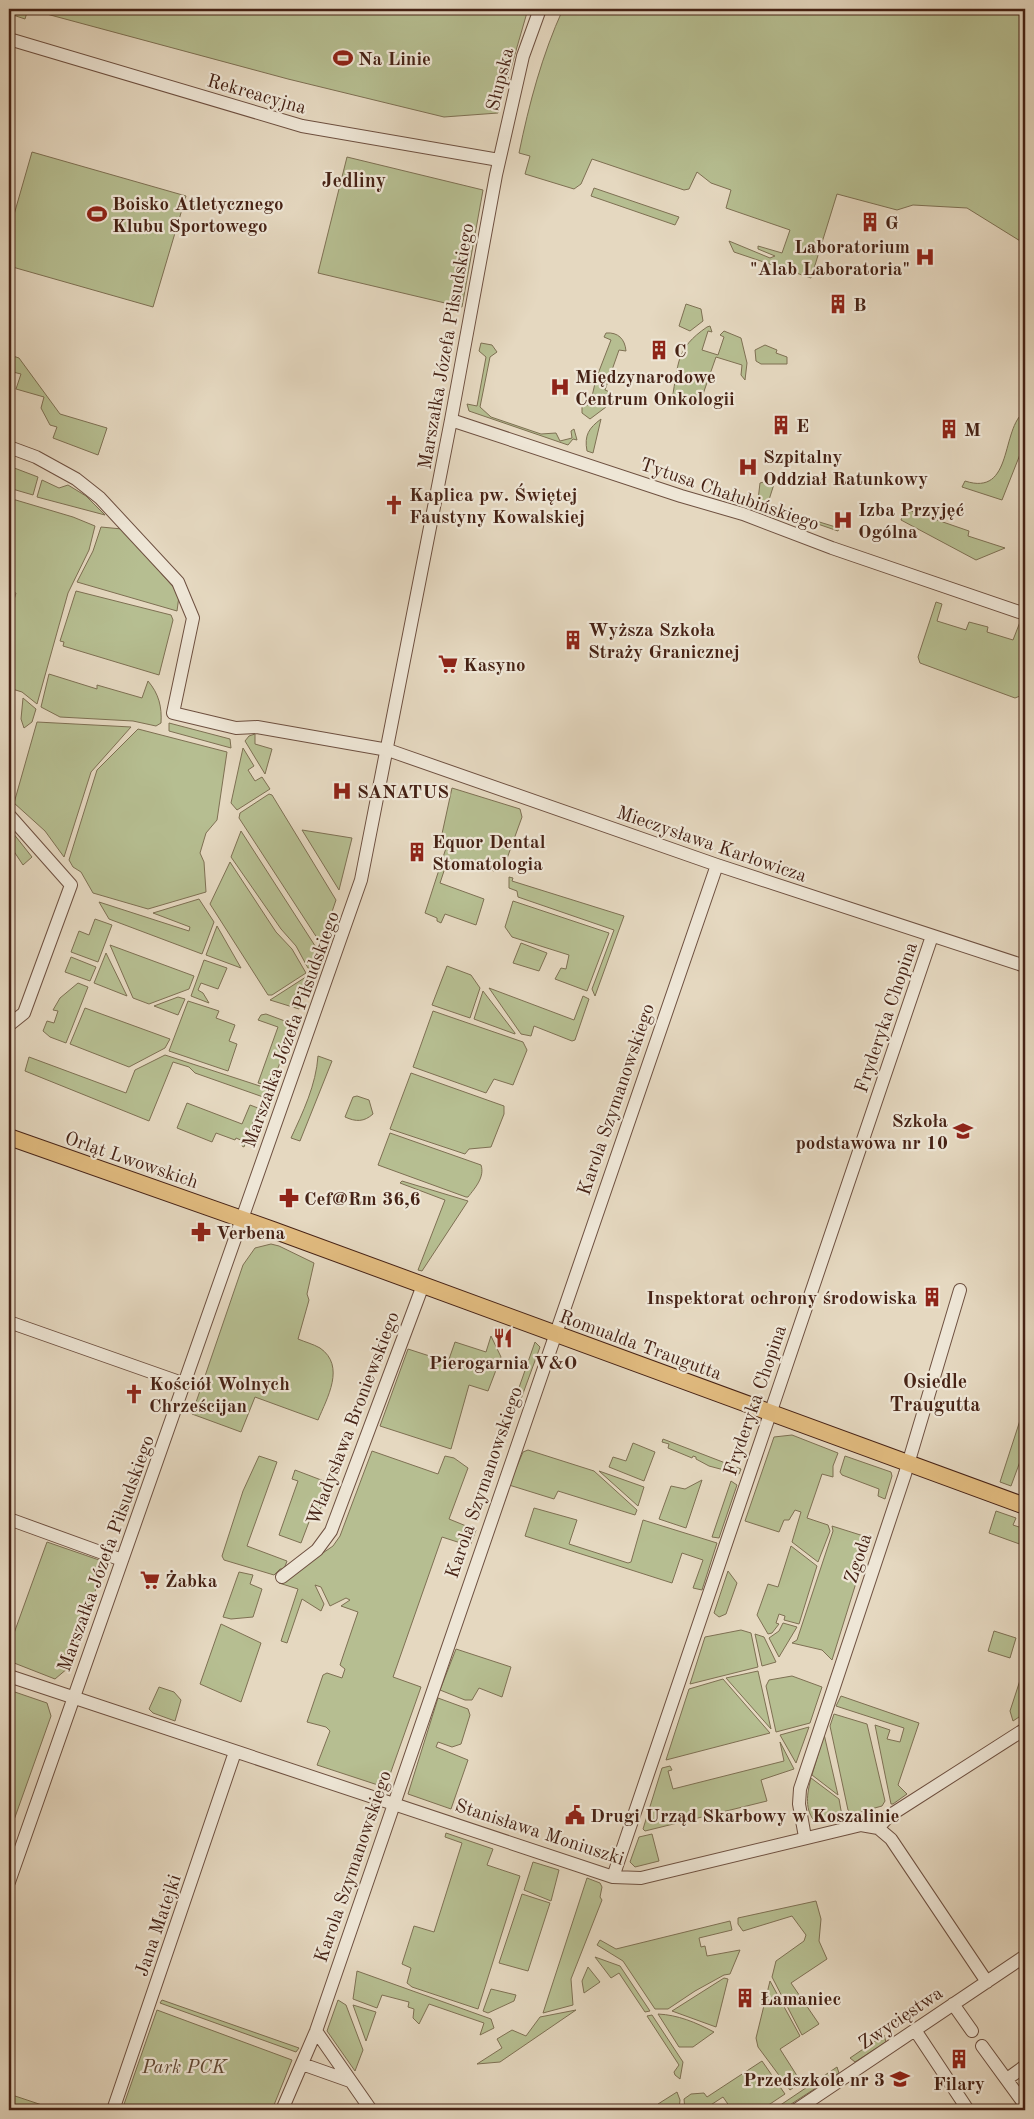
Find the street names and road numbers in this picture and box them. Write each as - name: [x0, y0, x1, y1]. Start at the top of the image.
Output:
- street label: Słupska: [484, 45, 519, 113]
- street label: Rekreacyjna: [205, 72, 309, 119]
- street label: Marszałka Józefa Piłsudskiego: [416, 222, 479, 471]
- street label: Tytusa Chałubińskiego: [637, 456, 821, 535]
- street label: Mieczysława Karłowicza: [614, 804, 809, 887]
- street label: Marszałka Józefa Piłsudskiego: [241, 909, 344, 1151]
- street label: Fryderyka Chopina: [853, 939, 922, 1096]
- street label: Karola Szymanowskiego: [576, 1002, 659, 1198]
- street label: Orląt Lwowskich: [62, 1130, 200, 1193]
- street label: Romualda Traugutta: [556, 1308, 724, 1385]
- street label: Władysława Broniewskiego: [305, 1310, 404, 1528]
- street label: Fryderyka Chopina: [722, 1322, 791, 1479]
- street label: Karola Szymanowskiego: [444, 1385, 527, 1581]
- street label: Marszałka Józefa Piłsudskiego: [56, 1433, 159, 1675]
- street label: Zgoda: [842, 1531, 877, 1586]
- street label: Karola Szymanowskiego: [313, 1769, 396, 1965]
- street label: Stanisława Moniuszki: [452, 1797, 626, 1870]
- street label: Jana Matejki: [133, 1872, 186, 1979]
- street label: Zwycięstwa: [856, 1984, 947, 2054]

